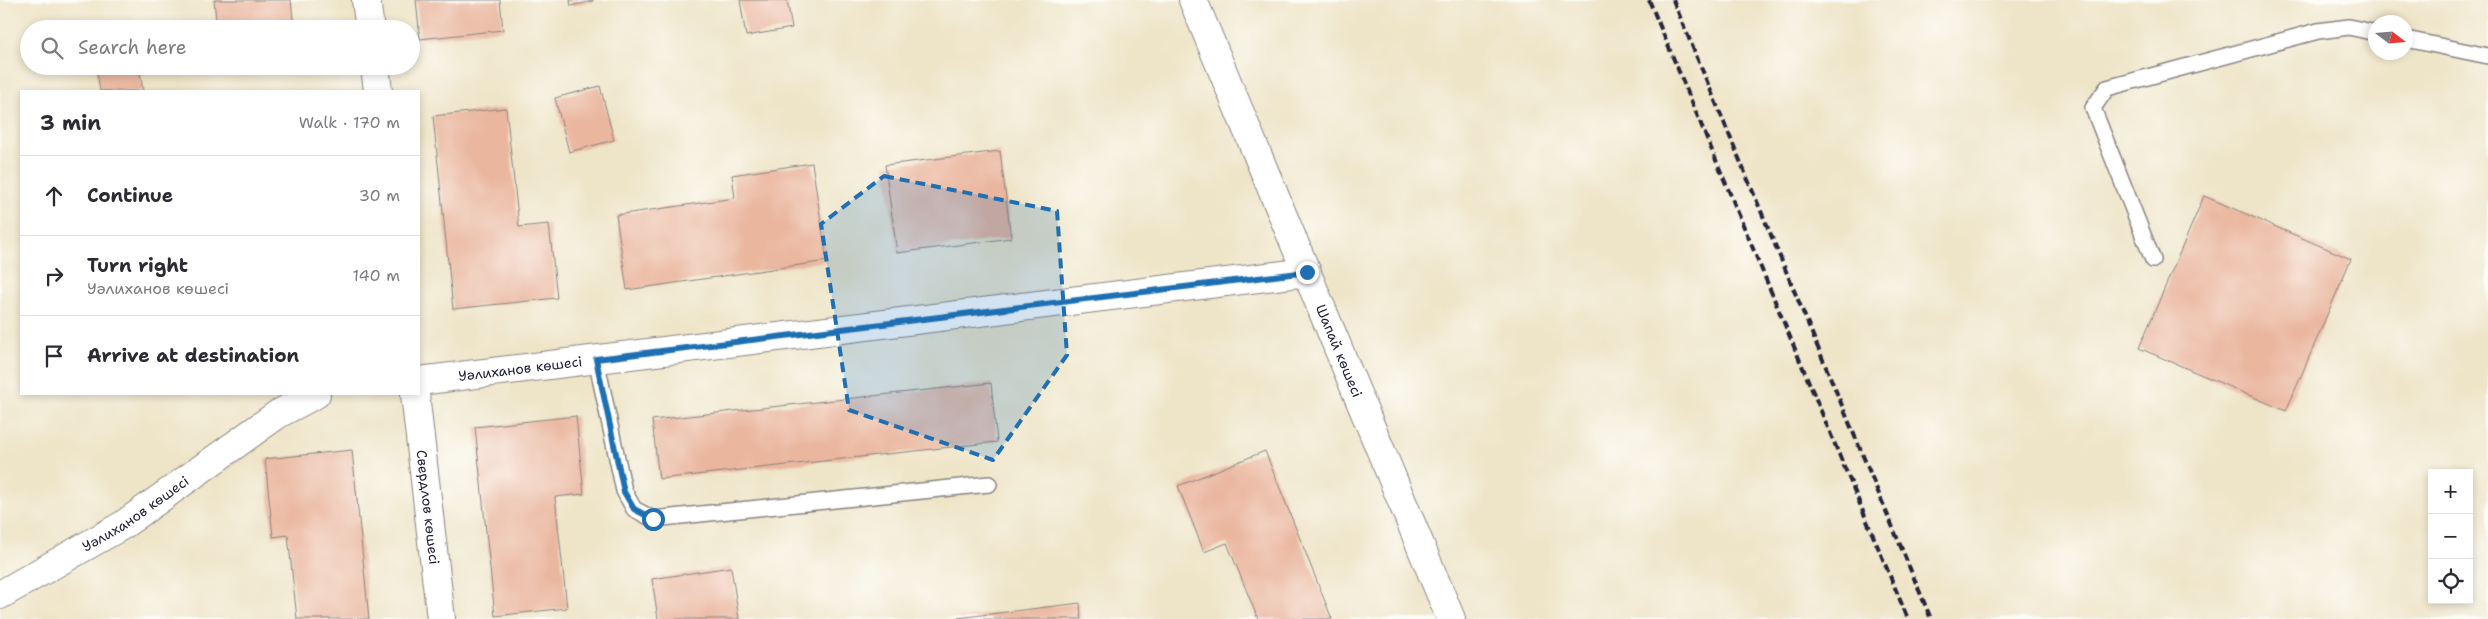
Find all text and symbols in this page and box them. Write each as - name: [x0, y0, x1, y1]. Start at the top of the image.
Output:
- north arrow: [2368, 15, 2413, 60]
- search box: [20, 20, 420, 75]
- icon: search: [38, 34, 66, 62]
- text: Search here: [78, 35, 187, 60]
- text: 3 min: [40, 109, 101, 137]
- text: Walk · 170 m: [299, 112, 400, 133]
- icon: ahead: [40, 182, 68, 210]
- text: Continue: [87, 183, 173, 208]
- text: 30 m: [359, 185, 400, 206]
- text: Turn right: [87, 253, 188, 278]
- route end: [1296, 261, 1319, 284]
- icon: right: [40, 262, 68, 290]
- text: 140 m: [353, 265, 400, 286]
- text: Уәлиханов көшесі: [87, 278, 229, 299]
- street label: Шапай көшесі: [1312, 302, 1367, 400]
- icon: arrive: [40, 342, 68, 370]
- text: Arrive at destination: [87, 343, 299, 368]
- street label: Уәлиханов көшесі: [457, 352, 583, 385]
- street label: Свердлов көшесі: [413, 449, 444, 565]
- map controls: [2428, 469, 2473, 604]
- button: +: [2428, 469, 2473, 514]
- street label: Уәлиханов көшесі: [79, 472, 192, 555]
- route start: [642, 508, 665, 531]
- button: −: [2428, 514, 2473, 559]
- button: locate: [2428, 559, 2473, 604]

